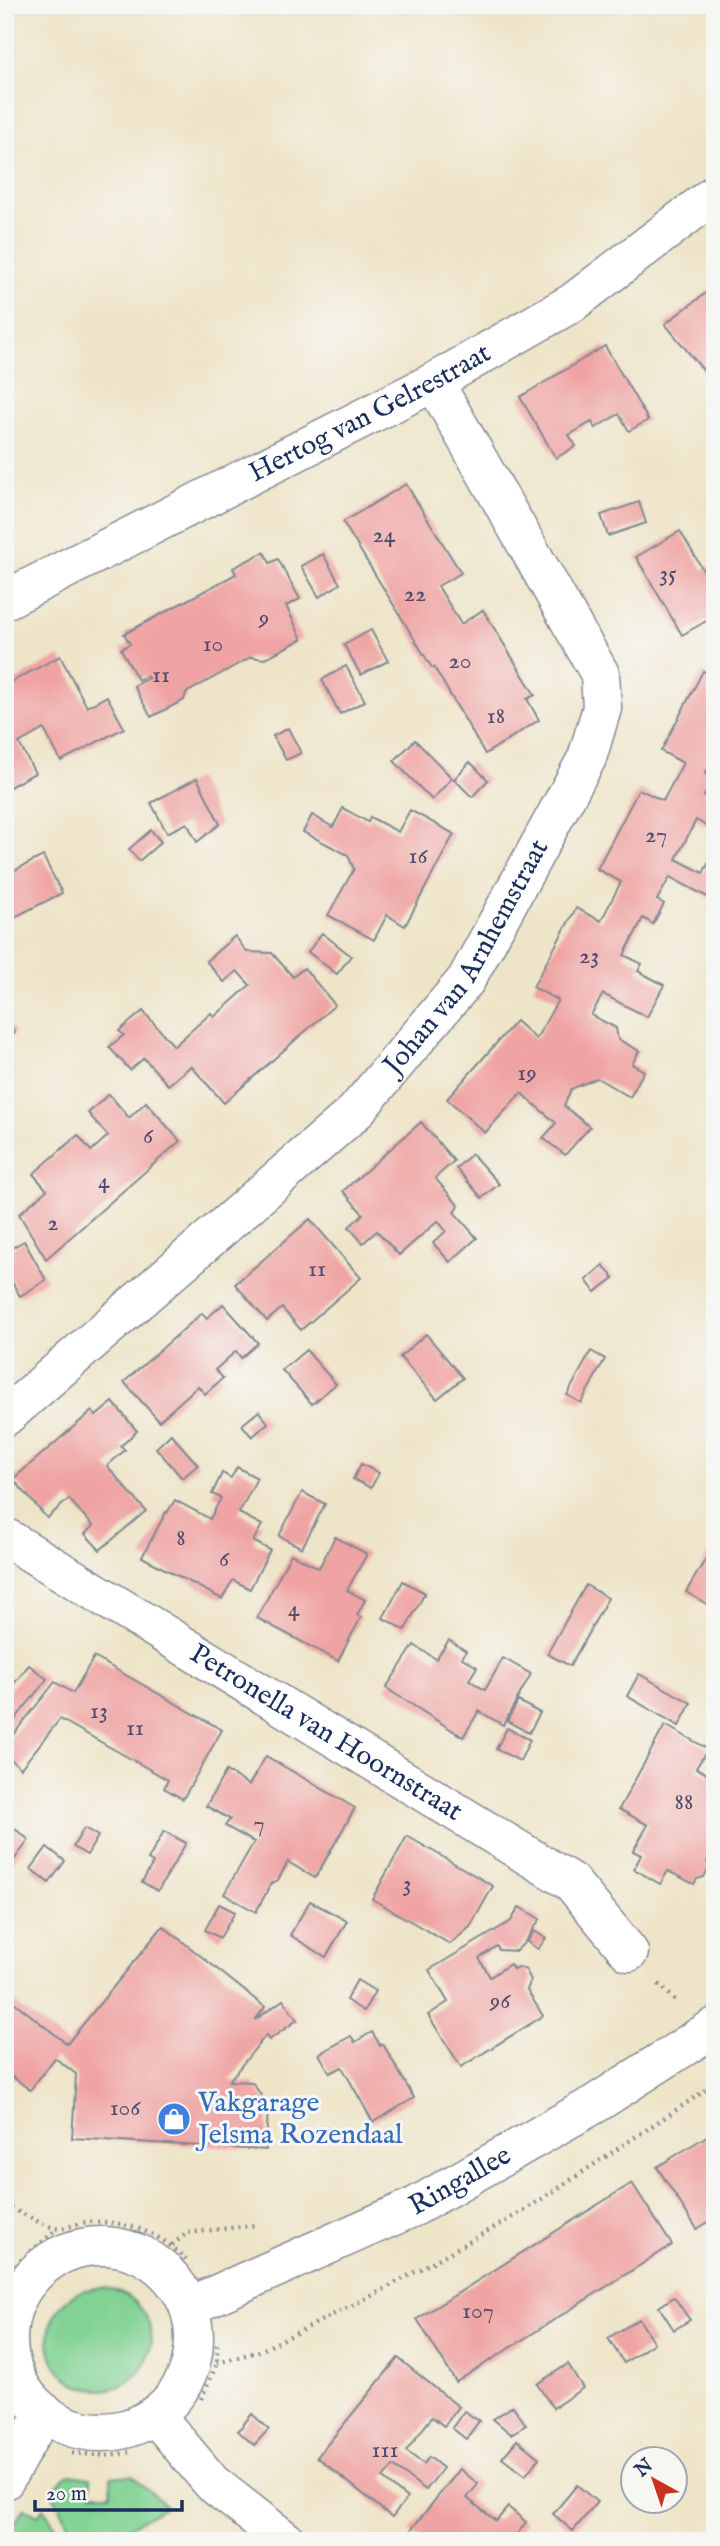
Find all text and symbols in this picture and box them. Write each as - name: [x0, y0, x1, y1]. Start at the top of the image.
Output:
- street label: Hertog van Gelrestraat: [243, 335, 497, 491]
- house number: 24: [372, 520, 396, 551]
- house number: 35: [659, 559, 677, 590]
- house number: 22: [404, 579, 426, 610]
- house number: 9: [258, 603, 269, 634]
- house number: 10: [203, 629, 223, 660]
- house number: 20: [448, 646, 472, 677]
- house number: 11: [152, 660, 170, 691]
- house number: 18: [487, 701, 505, 732]
- house number: 27: [645, 820, 667, 851]
- street label: Johan van Arnhemstraat: [374, 833, 557, 1085]
- house number: 16: [408, 841, 428, 872]
- house number: 23: [579, 941, 599, 972]
- house number: 19: [517, 1058, 537, 1089]
- house number: 6: [143, 1121, 154, 1152]
- house number: 4: [98, 1166, 110, 1197]
- house number: 2: [47, 1208, 59, 1239]
- house number: 11: [308, 1254, 326, 1285]
- house number: 8: [176, 1523, 186, 1554]
- house number: 6: [219, 1544, 230, 1575]
- house number: 4: [288, 1594, 300, 1625]
- street label: Petronella van Hoornstraat: [183, 1636, 469, 1829]
- house number: 13: [90, 1696, 108, 1727]
- house number: 11: [126, 1713, 144, 1744]
- house number: 88: [675, 1787, 693, 1818]
- house number: 7: [253, 1809, 265, 1840]
- house number: 3: [403, 1869, 411, 1900]
- house number: 96: [489, 1986, 511, 2017]
- place label: Vakgarage Jelsma Rozendaal: [195, 2086, 403, 2153]
- house number: 106: [110, 2093, 141, 2124]
- shop icon: Vakgarage Jelsma Rozendaal: [155, 2100, 193, 2138]
- street label: Ringallee: [403, 2138, 518, 2224]
- house number: 107: [462, 2296, 494, 2327]
- house number: 111: [372, 2435, 398, 2466]
- north arrow: [618, 2444, 688, 2514]
- text: N: [630, 2454, 659, 2484]
- scale bar: [35, 2469, 182, 2513]
- text: 20 m: [46, 2481, 87, 2508]

